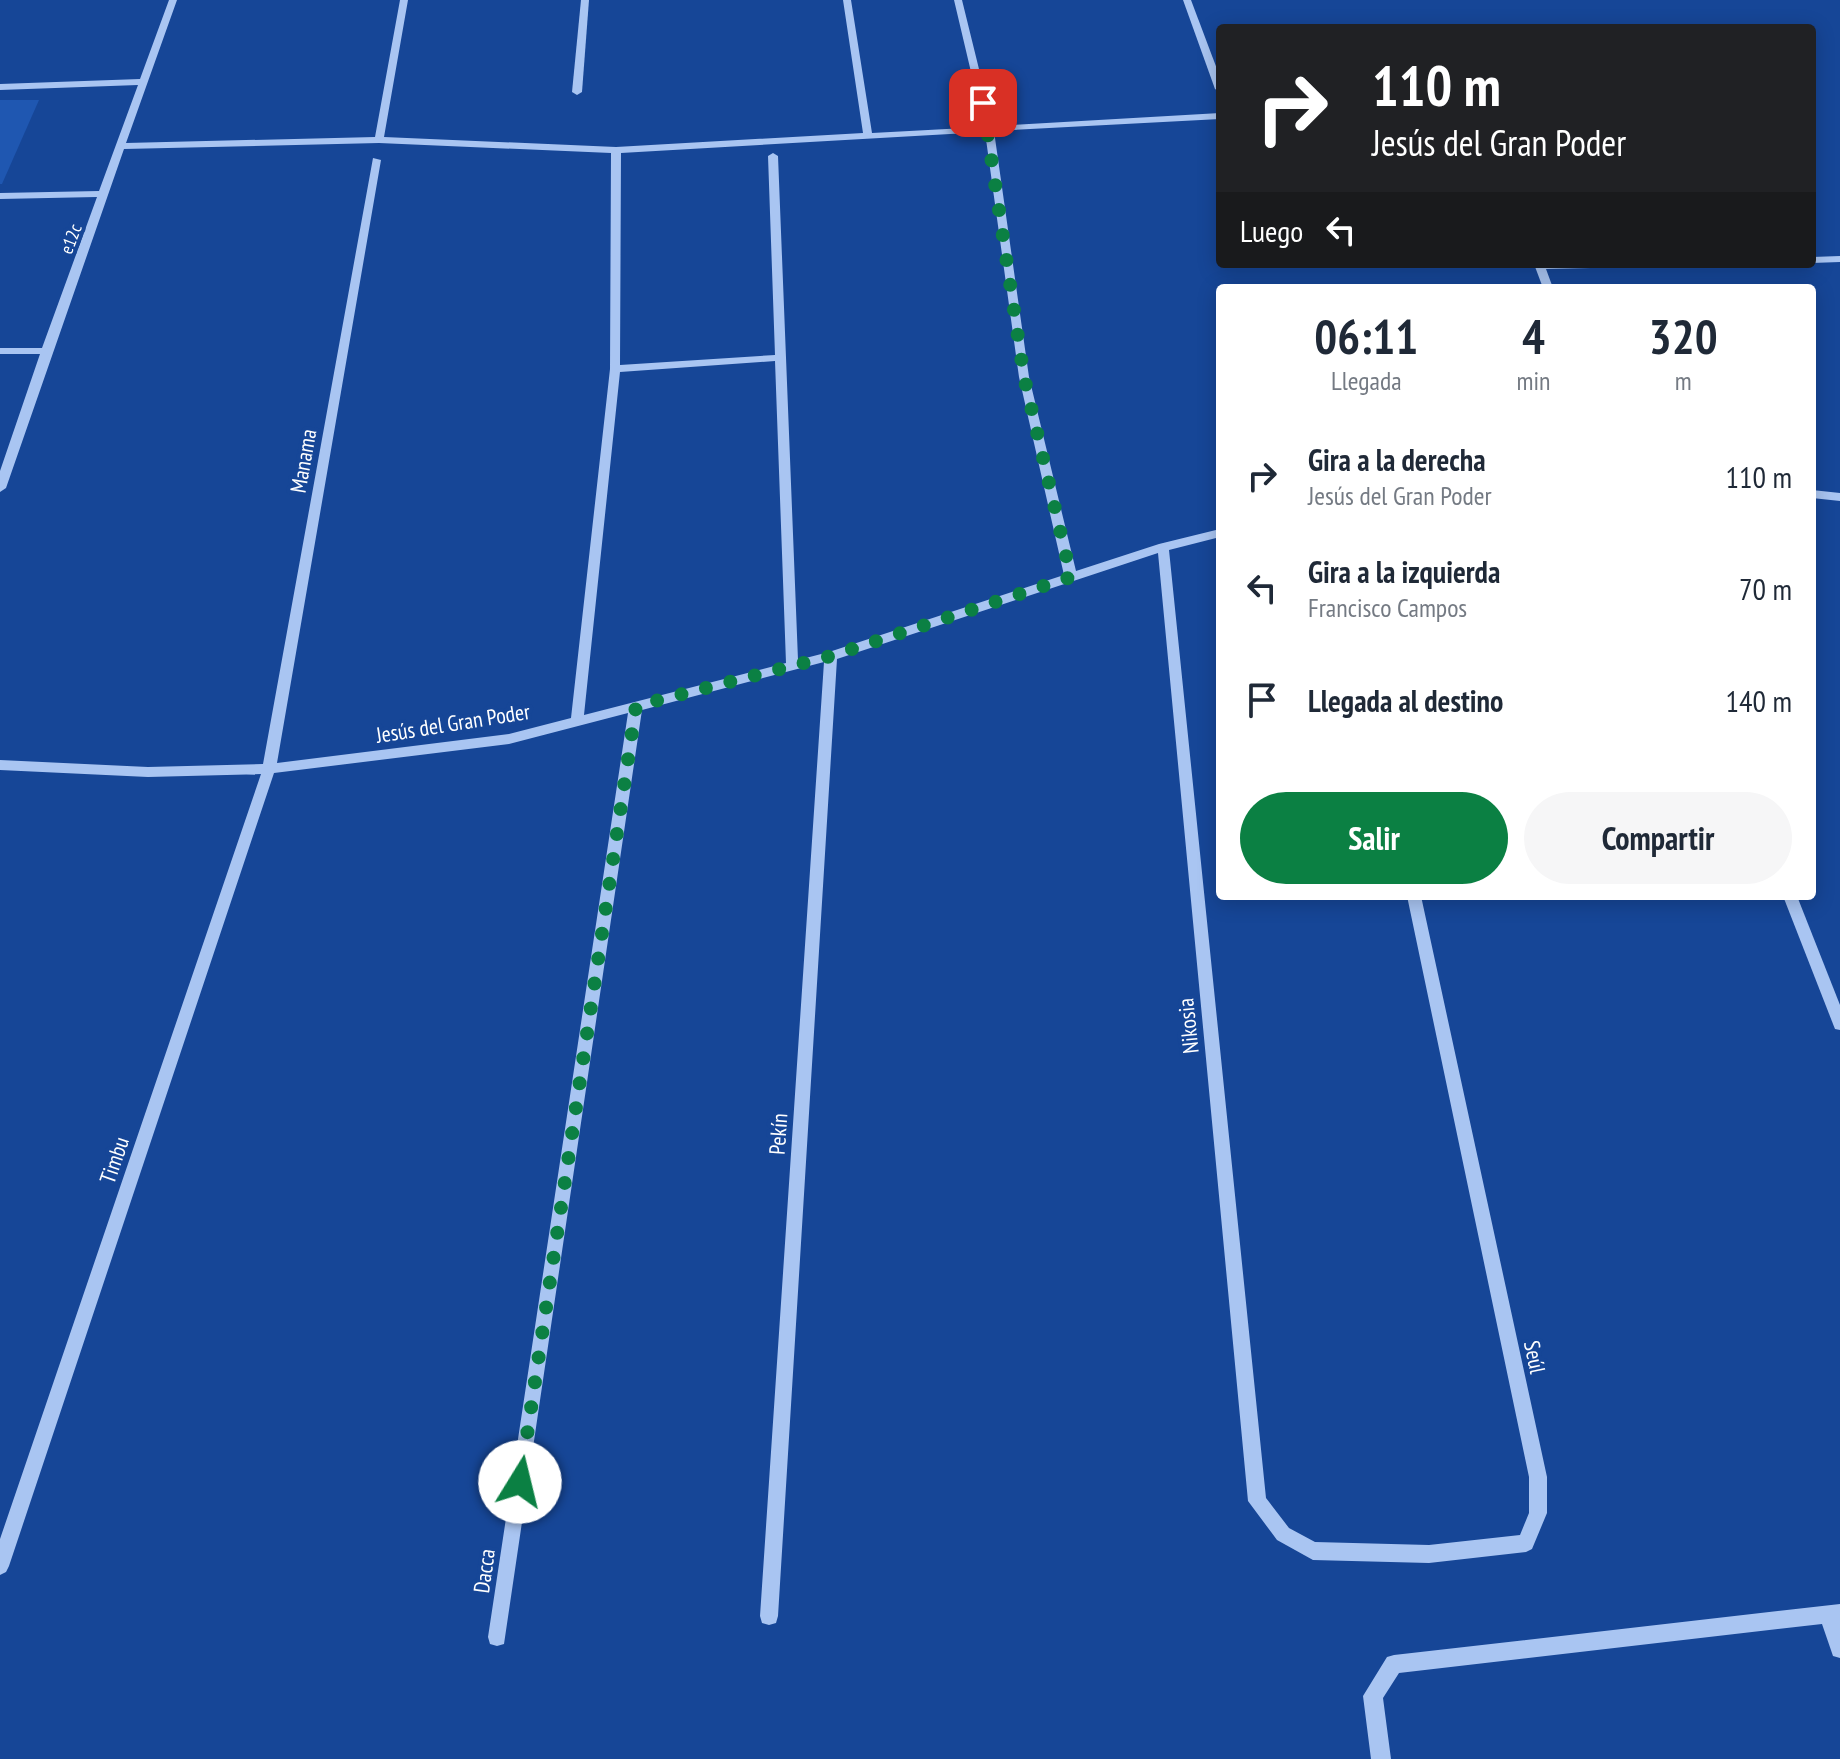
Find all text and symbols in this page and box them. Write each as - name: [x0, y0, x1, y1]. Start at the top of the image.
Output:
- text: 110 m: [1372, 49, 1501, 121]
- icon: right: [1240, 56, 1344, 160]
- pin: [949, 69, 1017, 137]
- icon: arrive: [961, 81, 1005, 125]
- text: Jesús del Gran Poder: [1372, 119, 1626, 166]
- icon: left: [1319, 208, 1363, 252]
- text: Luego: [1240, 211, 1303, 250]
- street label: e12c: [54, 220, 87, 257]
- text: 06:11: [1314, 305, 1418, 367]
- text: 4: [1522, 305, 1545, 367]
- text: 320: [1649, 305, 1718, 367]
- text: Llegada: [1331, 364, 1402, 397]
- text: min: [1516, 364, 1550, 397]
- text: m: [1675, 364, 1692, 397]
- street label: Manama: [284, 427, 322, 495]
- text: Gira a la derecha: [1308, 440, 1486, 479]
- icon: right: [1240, 454, 1284, 498]
- text: 110 m: [1726, 457, 1792, 496]
- text: Jesús del Gran Poder: [1308, 479, 1492, 512]
- text: Gira a la izquierda: [1308, 552, 1500, 591]
- icon: left: [1240, 566, 1284, 610]
- text: 70 m: [1739, 569, 1792, 608]
- text: Francisco Campos: [1308, 591, 1467, 624]
- icon: arrive: [1240, 678, 1284, 722]
- text: Llegada al destino: [1308, 681, 1503, 720]
- text: 140 m: [1726, 681, 1792, 720]
- street label: Jesús del Gran Poder: [373, 697, 532, 749]
- button: Salir: [1240, 792, 1508, 884]
- button: Compartir: [1524, 792, 1792, 884]
- street label: Nikosia: [1171, 997, 1205, 1055]
- street label: Pekín: [763, 1112, 793, 1156]
- street label: Timbu: [93, 1133, 135, 1187]
- street label: Seúl: [1518, 1338, 1552, 1377]
- position arrow: [478, 1440, 562, 1524]
- street label: Dacca: [467, 1547, 501, 1595]

